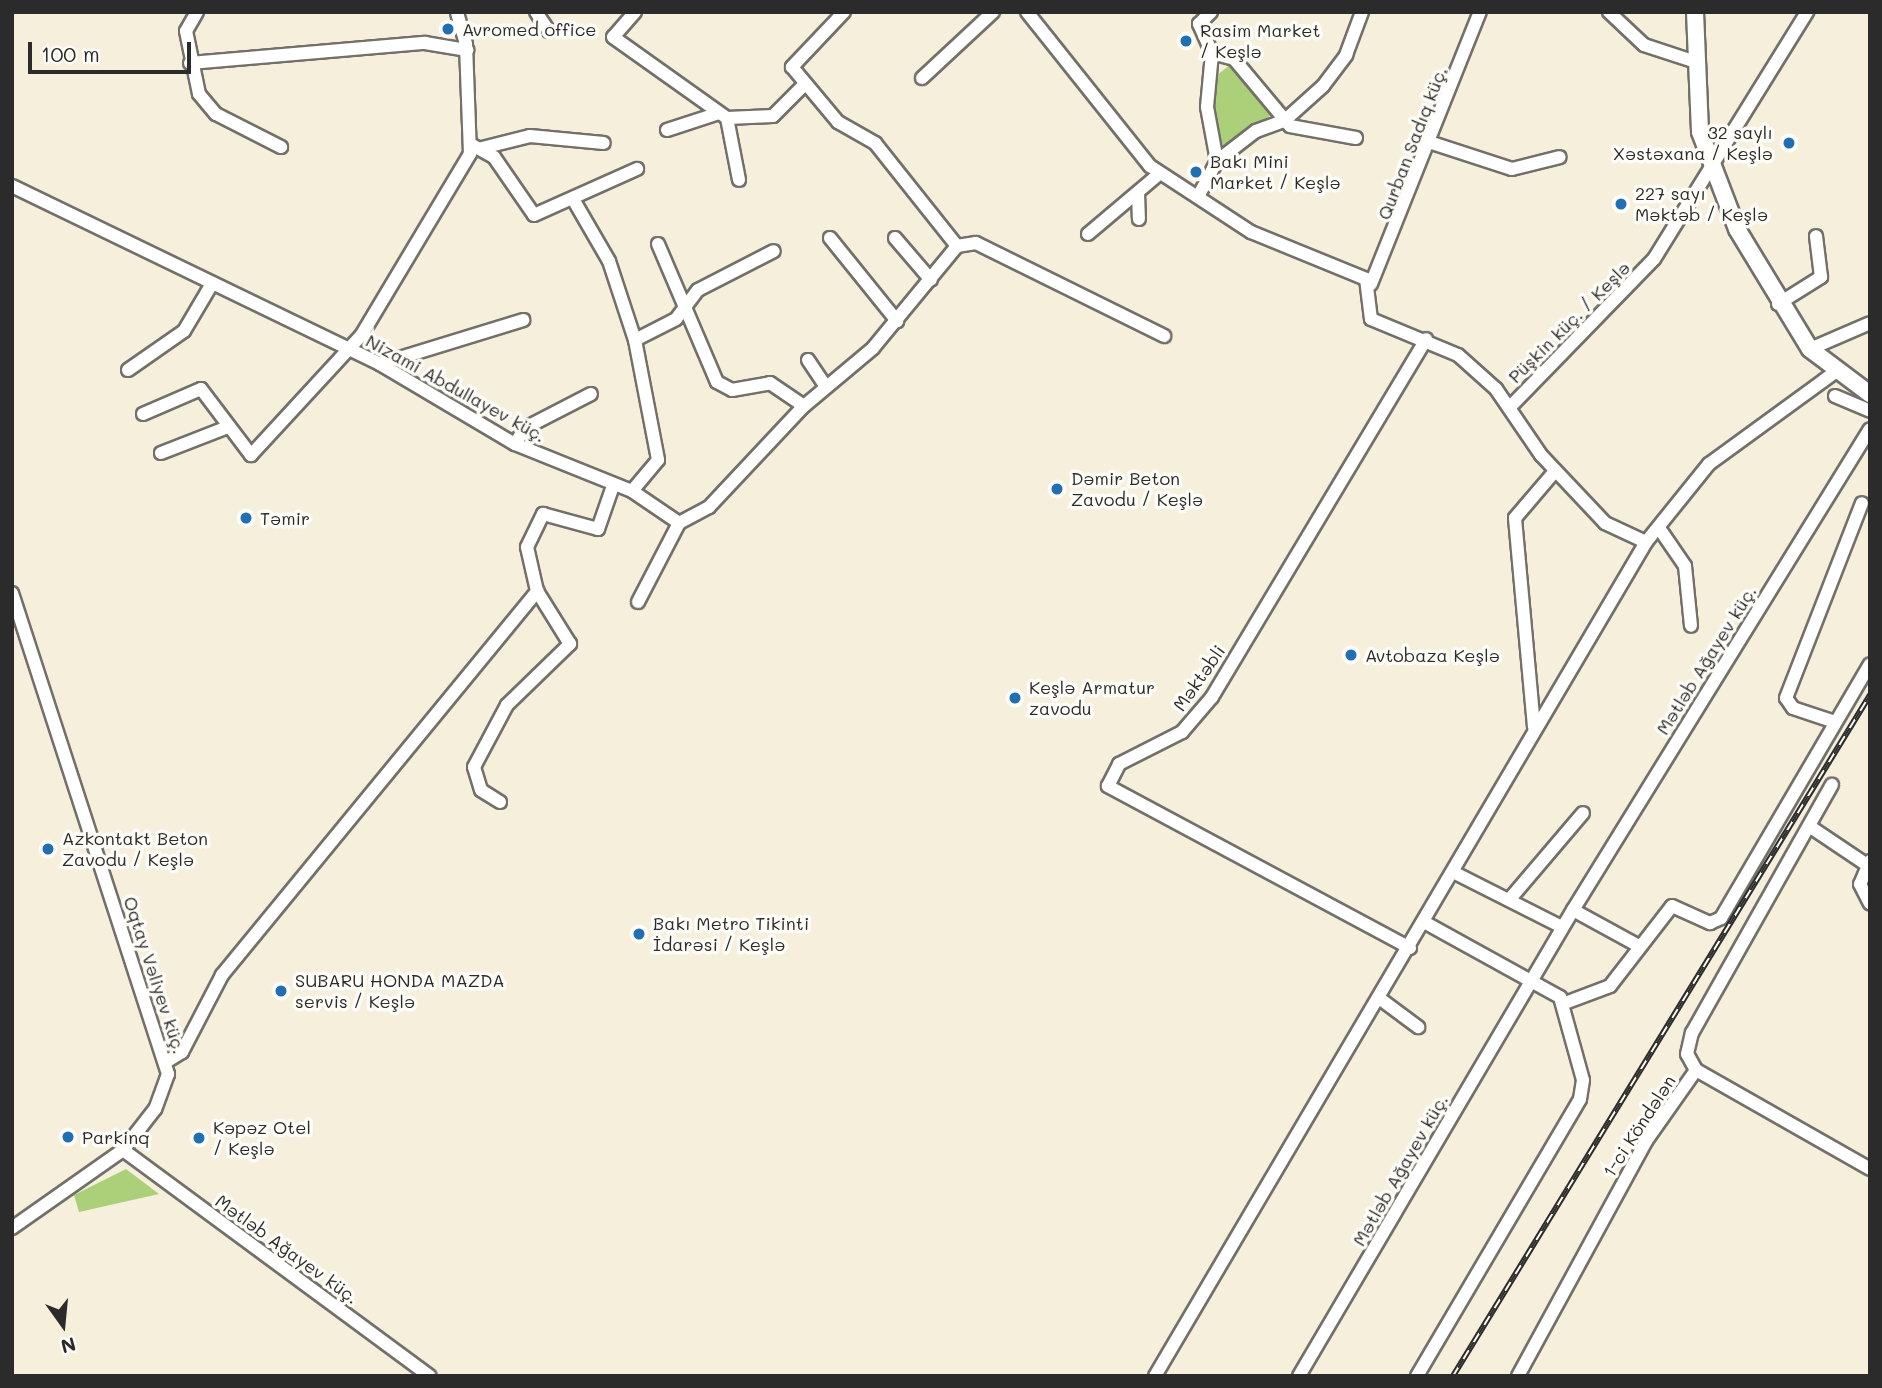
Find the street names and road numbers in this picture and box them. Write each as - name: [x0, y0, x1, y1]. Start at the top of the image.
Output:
- street label: Qurban Sadıq küç.: [1373, 63, 1451, 223]
- street label: Püşkin küç. / Keşlə: [1504, 257, 1634, 387]
- street label: Nizami Abdullayev küç.: [362, 330, 550, 446]
- street label: Mətləb Ağayev küç.: [1651, 582, 1761, 738]
- street label: Məktəbli: [1168, 641, 1230, 715]
- street label: Oqtay Vəliyev küç.: [119, 894, 191, 1056]
- street label: 1-ci Köndələn: [1598, 1071, 1680, 1181]
- street label: Mətləb Ağayev küç.: [1348, 1090, 1452, 1250]
- street label: Mətləb Ağayev küç.: [211, 1190, 363, 1308]

